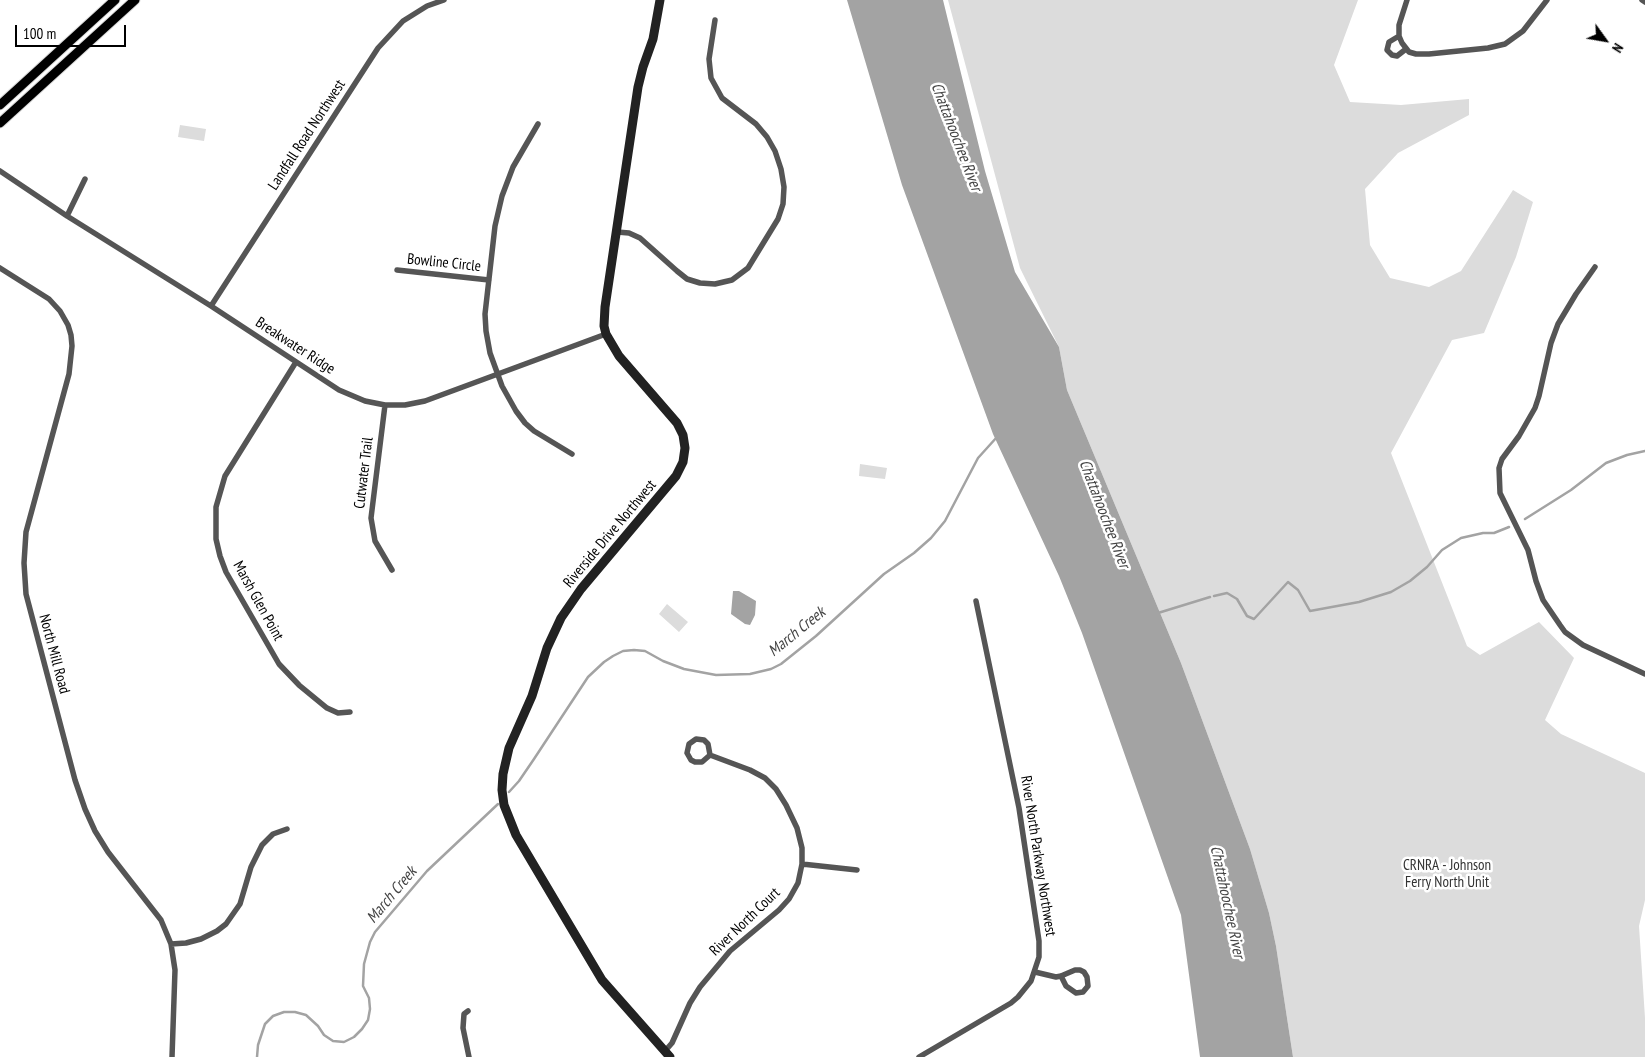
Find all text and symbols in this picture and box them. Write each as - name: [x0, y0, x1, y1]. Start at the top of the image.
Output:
- scale bar: [18, 15, 129, 47]
- north arrow: [1580, 15, 1630, 65]
- text: 100 m: [23, 24, 56, 43]
- text: N: [1608, 40, 1627, 56]
- street label: Landfall Road Northwest: [265, 77, 349, 193]
- water label: Chattahoochee River: [927, 80, 985, 194]
- street label: Bowline Circle: [406, 250, 482, 276]
- street label: Breakwater Ridge: [252, 314, 338, 378]
- street label: Cutwater Trail: [351, 436, 377, 510]
- water label: Chattahoochee River: [1075, 457, 1133, 571]
- street label: Riverside Drive Northwest: [560, 476, 660, 592]
- street label: Marsh Glen Point: [229, 558, 287, 644]
- water label: March Creek: [765, 603, 829, 661]
- street label: North Mill Road: [35, 612, 73, 696]
- street label: River North Parkway Northwest: [1016, 774, 1060, 938]
- water label: Chattahoochee River: [1206, 844, 1248, 960]
- park label: CRNRA - Johnson Ferry North Unit: [1403, 857, 1491, 892]
- water label: March Creek: [363, 863, 421, 927]
- street label: River North Court: [706, 884, 784, 960]

